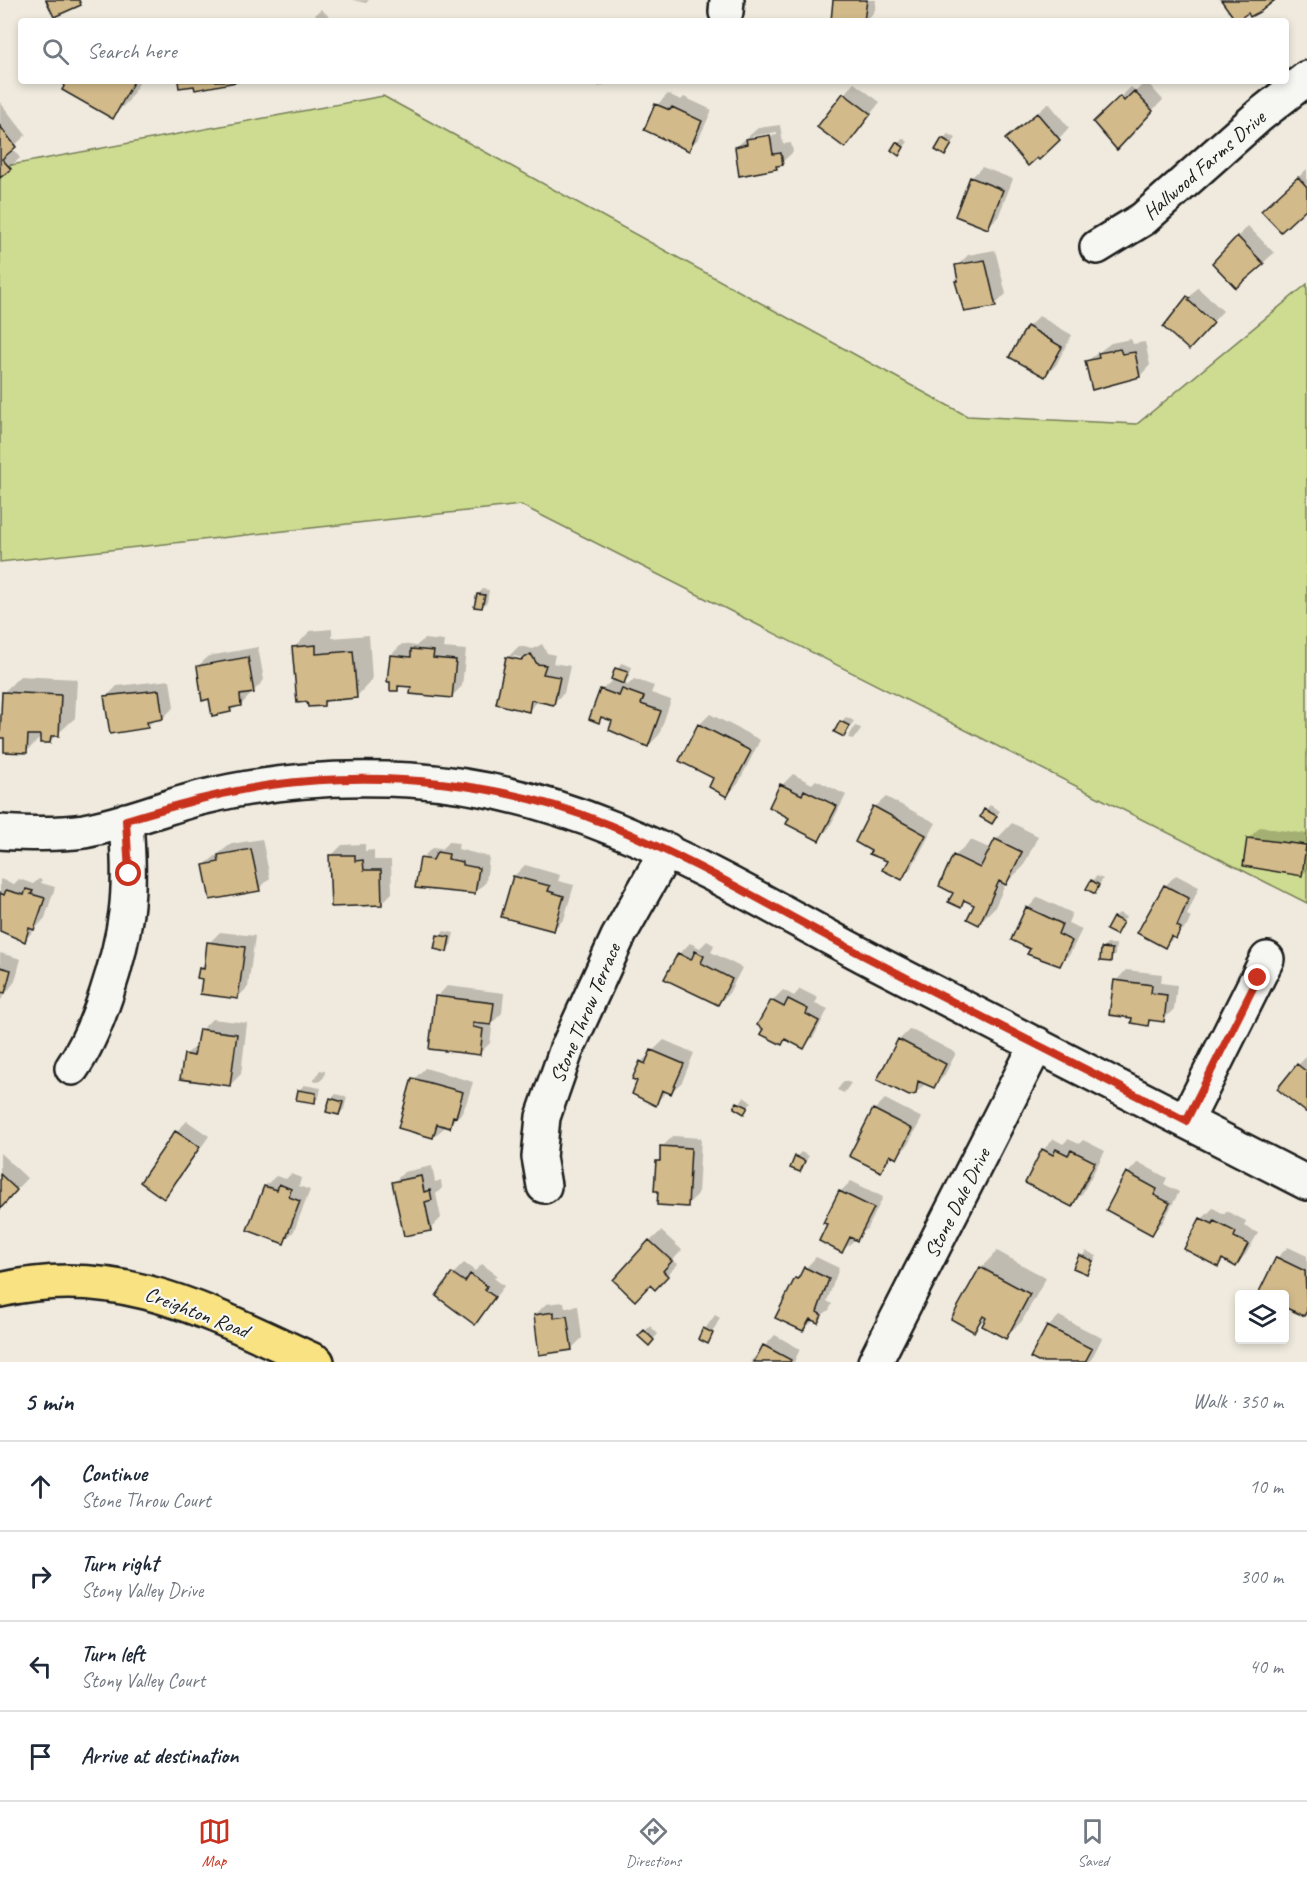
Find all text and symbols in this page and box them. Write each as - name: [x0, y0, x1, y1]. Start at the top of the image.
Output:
- search box: [18, 18, 1289, 84]
- icon: search: [39, 35, 72, 68]
- text: Search here: [87, 37, 177, 65]
- street label: Hallwood Farms Drive: [1137, 104, 1272, 225]
- route start: [115, 860, 141, 886]
- street label: Stone Throw Terrace: [544, 938, 627, 1087]
- route end: [1244, 964, 1270, 990]
- street label: Stone Dale Drive: [918, 1143, 996, 1262]
- street label: Creighton Road: [141, 1280, 255, 1345]
- map controls: [1235, 1290, 1289, 1344]
- button: layers: [1235, 1290, 1289, 1344]
- text: 5 min: [24, 1385, 73, 1418]
- text: Walk · 350 m: [1193, 1389, 1283, 1414]
- text: Continue: [81, 1460, 147, 1488]
- icon: ahead: [24, 1470, 57, 1503]
- text: 10 m: [1249, 1474, 1283, 1499]
- text: Stone Throw Court: [81, 1488, 211, 1513]
- text: Turn right: [81, 1550, 158, 1578]
- icon: right: [24, 1560, 57, 1593]
- text: 300 m: [1240, 1564, 1283, 1589]
- text: Stony Valley Drive: [81, 1578, 203, 1603]
- text: Turn left: [81, 1640, 145, 1668]
- icon: left: [24, 1650, 57, 1683]
- text: 40 m: [1249, 1654, 1283, 1679]
- text: Stony Valley Court: [81, 1668, 205, 1693]
- icon: arrive: [24, 1740, 57, 1773]
- text: Arrive at destination: [81, 1742, 238, 1770]
- tab: Map: [198, 1815, 231, 1871]
- tab: Directions: [626, 1815, 681, 1871]
- tab: Saved: [1076, 1815, 1109, 1871]

